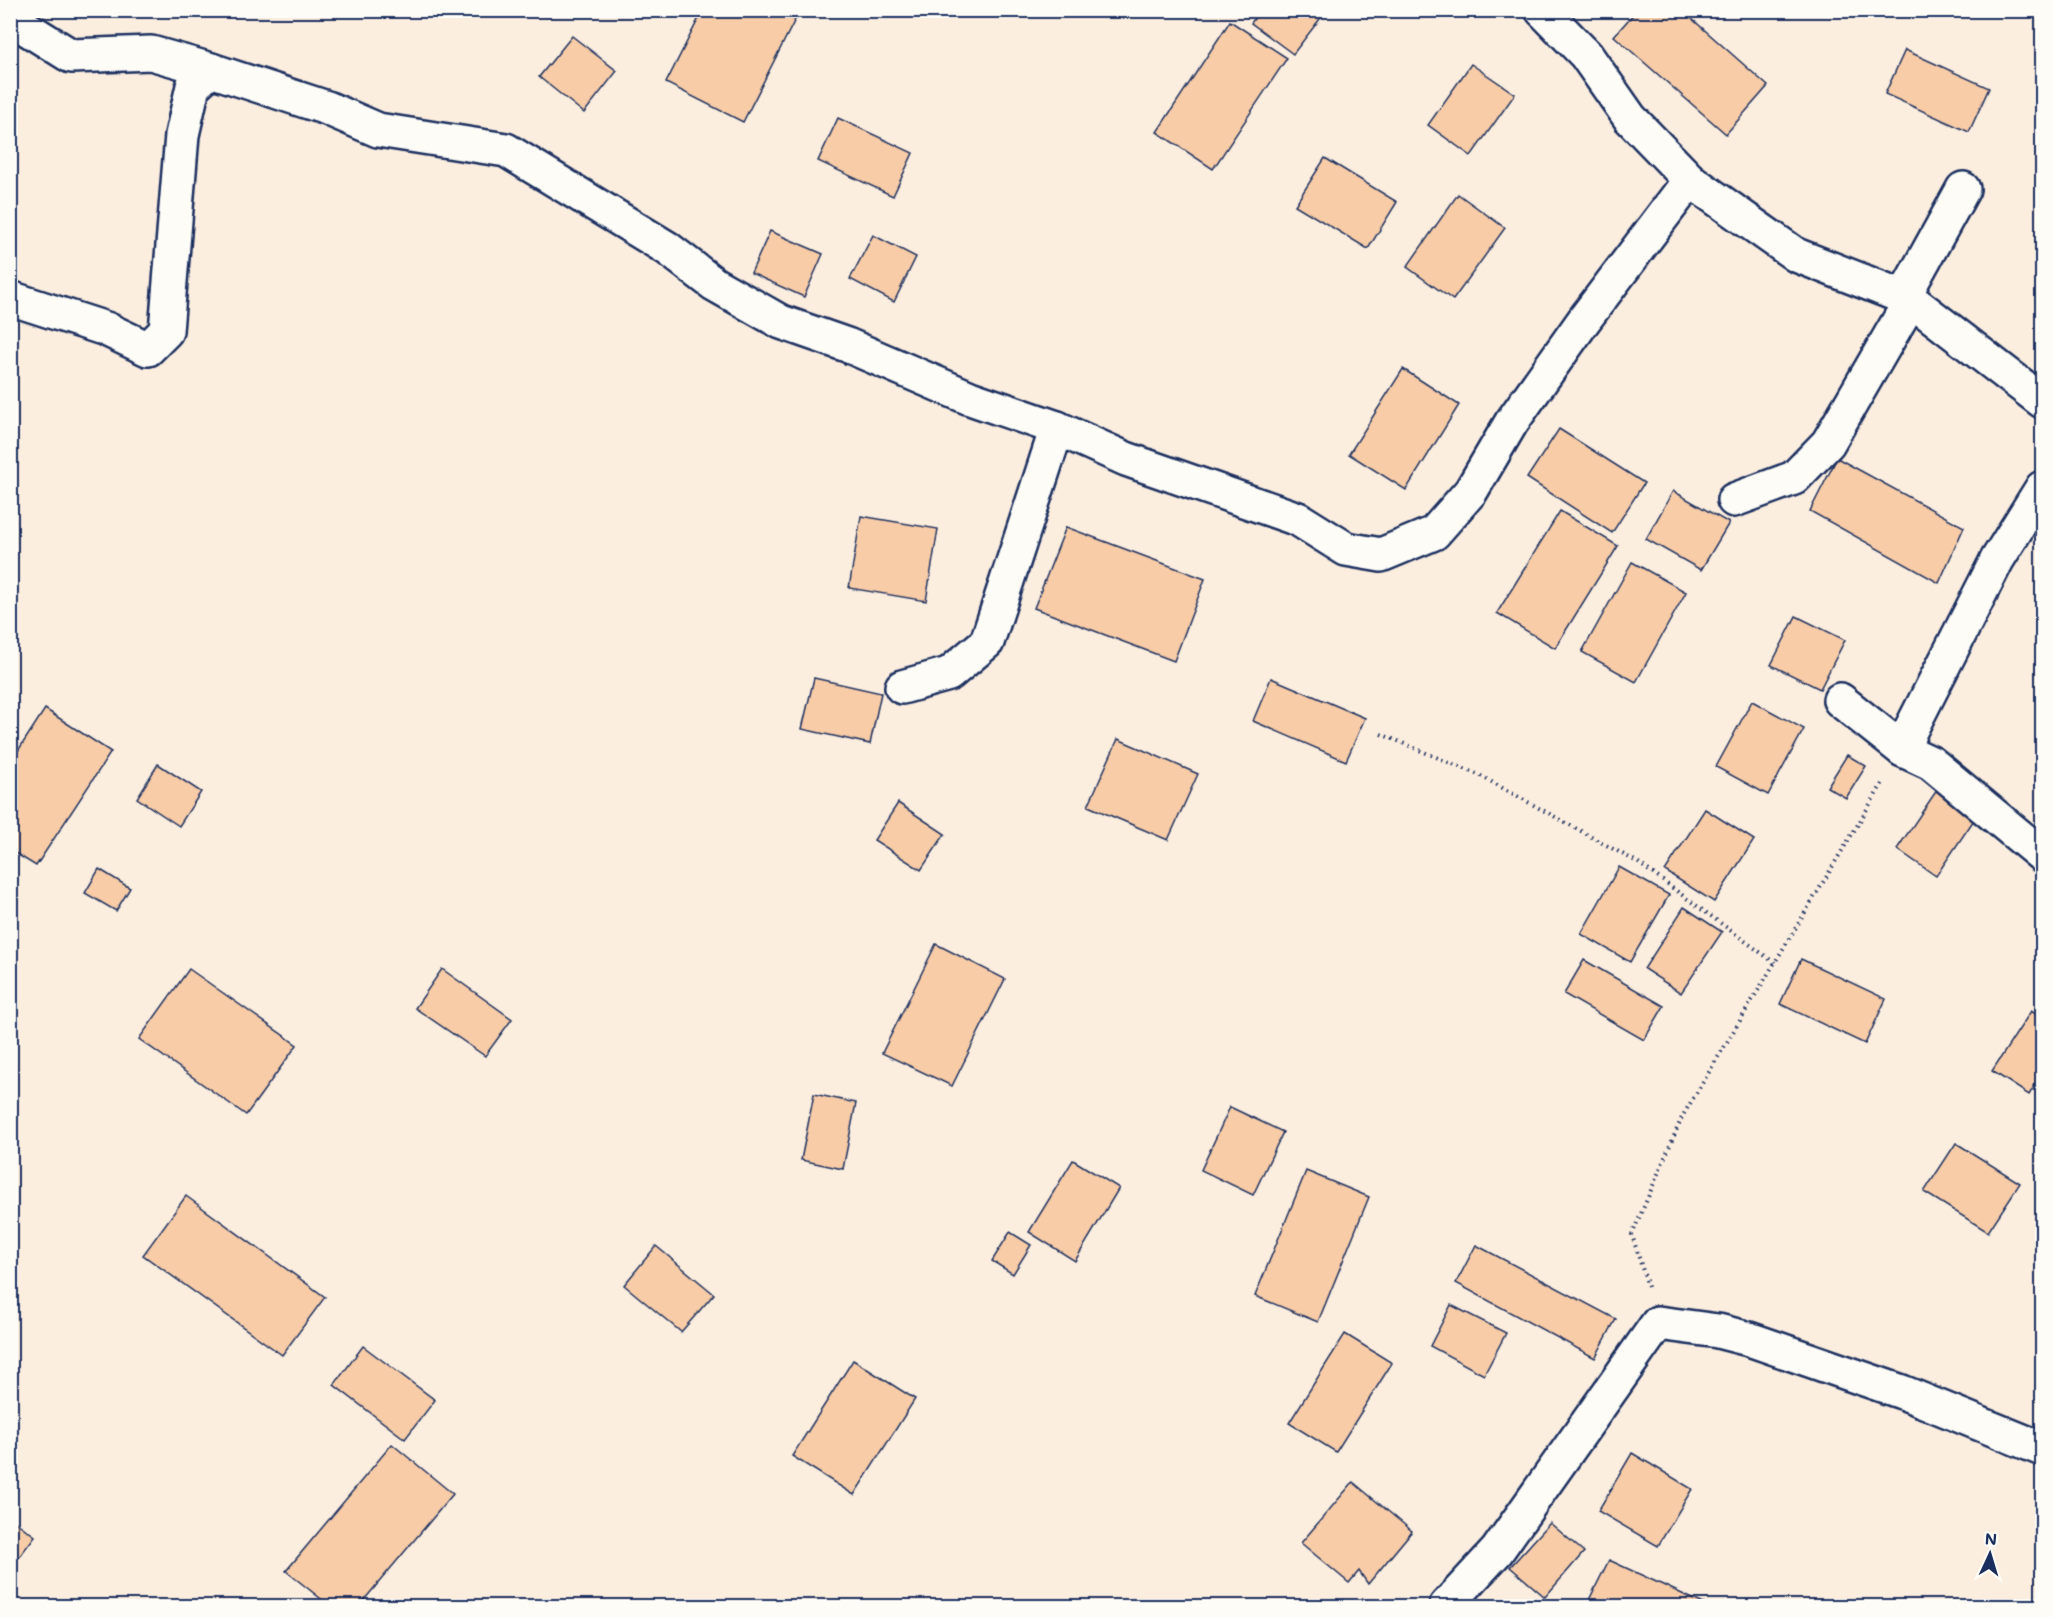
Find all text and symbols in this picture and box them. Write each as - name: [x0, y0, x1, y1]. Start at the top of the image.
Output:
- north arrow: [1960, 1524, 2020, 1584]
- text: N: [1984, 1528, 1998, 1549]

